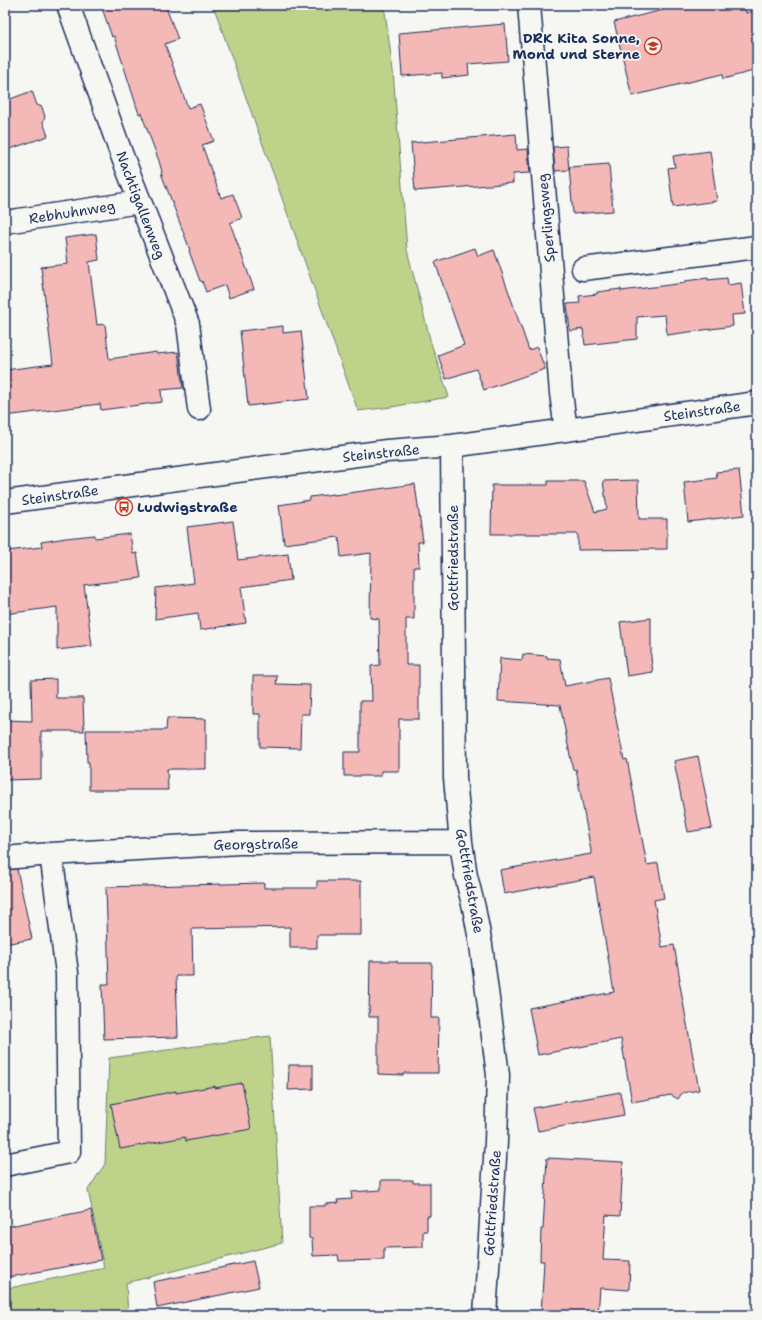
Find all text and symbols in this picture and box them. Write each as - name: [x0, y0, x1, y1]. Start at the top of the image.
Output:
- place label: DRK Kita Sonne, Mond und Sterne: [513, 29, 640, 63]
- school or university icon: DRK Kita Sonne, Mond und Sterne: [643, 36, 663, 56]
- street label: Nachtigallenweg: [112, 149, 170, 261]
- street label: Sperlingsweg: [533, 173, 559, 263]
- street label: Rebhuhnweg: [28, 196, 116, 228]
- street label: Steinstraße: [662, 397, 742, 425]
- street label: Steinstraße: [342, 440, 421, 466]
- street label: Steinstraße: [20, 481, 100, 509]
- bus stop icon: Ludwigstraße: [114, 497, 134, 517]
- place label: Ludwigstraße: [137, 498, 238, 516]
- street label: Gottfriedstraße: [444, 505, 462, 611]
- street label: Gottfriedstraße: [452, 827, 488, 935]
- street label: Georgstraße: [213, 834, 299, 854]
- street label: Gottfriedstraße: [479, 1149, 505, 1257]

